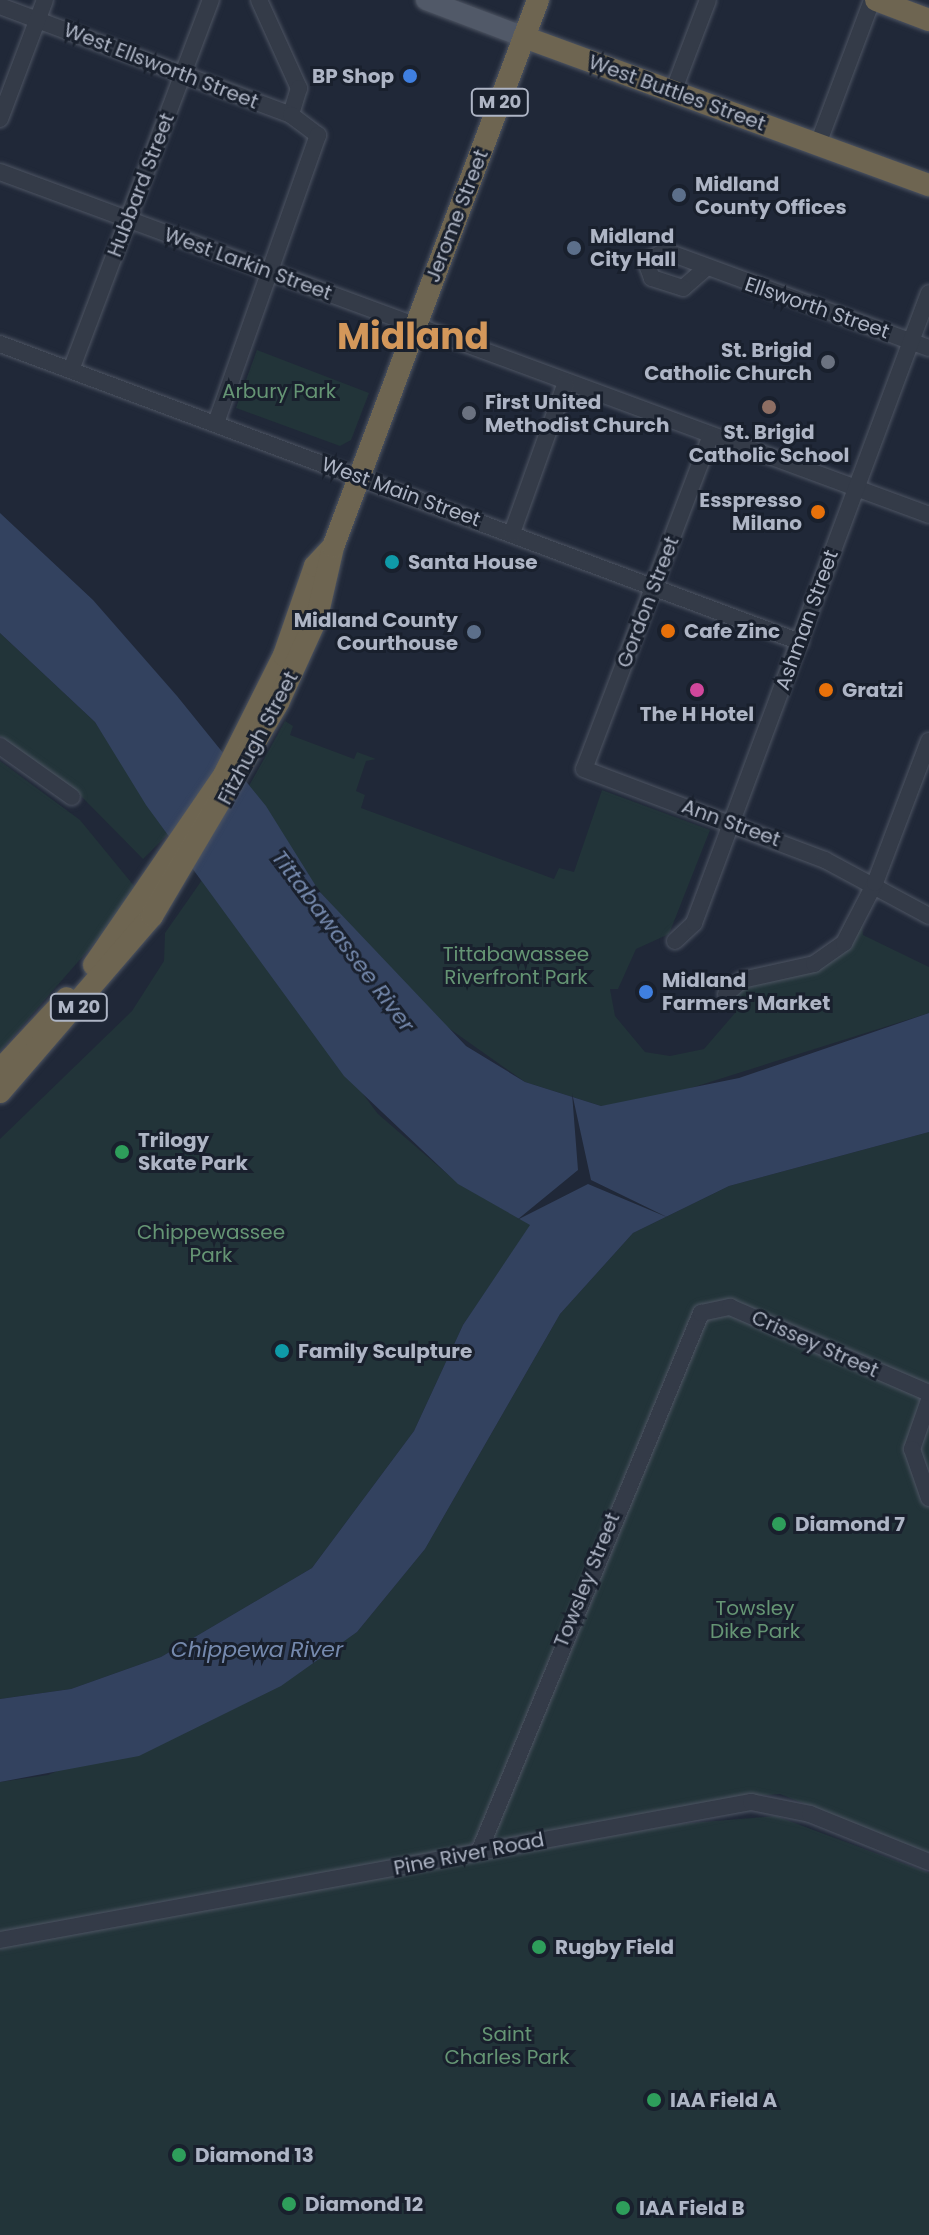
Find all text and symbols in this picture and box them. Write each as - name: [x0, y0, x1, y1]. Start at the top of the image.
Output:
- street label: West Ellsworth Street: [60, 18, 262, 114]
- street label: West Buttles Street: [585, 50, 769, 136]
- place label: BP Shop: [312, 64, 394, 88]
- marker: BP Shop: [401, 67, 419, 85]
- road number: M 20: [470, 88, 530, 116]
- street label: Hubbard Street: [103, 110, 179, 260]
- street label: Jerome Street: [421, 146, 493, 286]
- place label: Midland County Offices: [695, 172, 847, 219]
- marker: Midland County Offices: [670, 186, 688, 204]
- street label: West Larkin Street: [161, 223, 335, 305]
- place label: Midland City Hall: [590, 224, 676, 271]
- marker: Midland City Hall: [565, 239, 583, 257]
- street label: Ellsworth Street: [742, 272, 892, 344]
- district label: Midland: [337, 315, 489, 359]
- place label: St. Brigid Catholic Church: [644, 338, 812, 385]
- marker: St. Brigid Catholic Church: [819, 353, 837, 371]
- park label: Arbury Park: [222, 379, 336, 403]
- place label: First United Methodist Church: [485, 390, 669, 437]
- marker: St. Brigid Catholic School: [760, 398, 778, 416]
- marker: First United Methodist Church: [460, 404, 478, 422]
- place label: St. Brigid Catholic School: [689, 420, 849, 467]
- street label: West Main Street: [318, 452, 484, 532]
- place label: Esspresso Milano: [699, 488, 802, 535]
- marker: Esspresso Milano: [809, 503, 827, 521]
- street label: Gordon Street: [612, 533, 684, 671]
- street label: Ashman Street: [770, 547, 844, 693]
- place label: Santa House: [408, 550, 538, 574]
- marker: Santa House: [383, 553, 401, 571]
- place label: Midland County Courthouse: [294, 608, 458, 655]
- place label: Cafe Zinc: [684, 619, 780, 643]
- marker: Cafe Zinc: [659, 622, 677, 640]
- marker: Midland County Courthouse: [465, 623, 483, 641]
- street label: Fitzhugh Street: [213, 667, 303, 809]
- place label: Gratzi: [842, 678, 903, 702]
- marker: The H Hotel: [688, 681, 706, 699]
- marker: Gratzi: [817, 681, 835, 699]
- place label: The H Hotel: [640, 702, 754, 726]
- street label: Ann Street: [679, 794, 783, 852]
- water label: Tittabawassee River: [266, 845, 420, 1037]
- park label: Tittabawassee Riverfront Park: [443, 942, 589, 989]
- place label: Midland Farmers' Market: [662, 968, 830, 1015]
- marker: Midland Farmers' Market: [637, 983, 655, 1001]
- road number: M 20: [49, 993, 109, 1021]
- place label: Trilogy Skate Park: [138, 1128, 248, 1175]
- marker: Trilogy Skate Park: [113, 1143, 131, 1161]
- park label: Chippewassee Park: [137, 1220, 285, 1267]
- street label: Crissey Street: [748, 1305, 882, 1383]
- place label: Family Sculpture: [298, 1339, 472, 1363]
- marker: Family Sculpture: [273, 1342, 291, 1360]
- street label: Towsley Street: [549, 1509, 625, 1651]
- place label: Diamond 7: [795, 1512, 905, 1536]
- marker: Diamond 7: [770, 1515, 788, 1533]
- park label: Towsley Dike Park: [710, 1597, 800, 1644]
- water label: Chippewa River: [171, 1637, 343, 1663]
- street label: Pine River Road: [392, 1828, 546, 1880]
- place label: Rugby Field: [555, 1935, 674, 1959]
- marker: Rugby Field: [530, 1938, 548, 1956]
- park label: Saint Charles Park: [444, 2023, 570, 2070]
- place label: IAA Field A: [670, 2088, 777, 2112]
- marker: IAA Field A: [645, 2091, 663, 2109]
- place label: Diamond 13: [195, 2143, 314, 2167]
- marker: Diamond 13: [170, 2146, 188, 2164]
- place label: Diamond 12: [305, 2192, 423, 2216]
- marker: Diamond 12: [280, 2195, 298, 2213]
- place label: IAA Field B: [639, 2196, 745, 2220]
- marker: IAA Field B: [614, 2199, 632, 2217]

